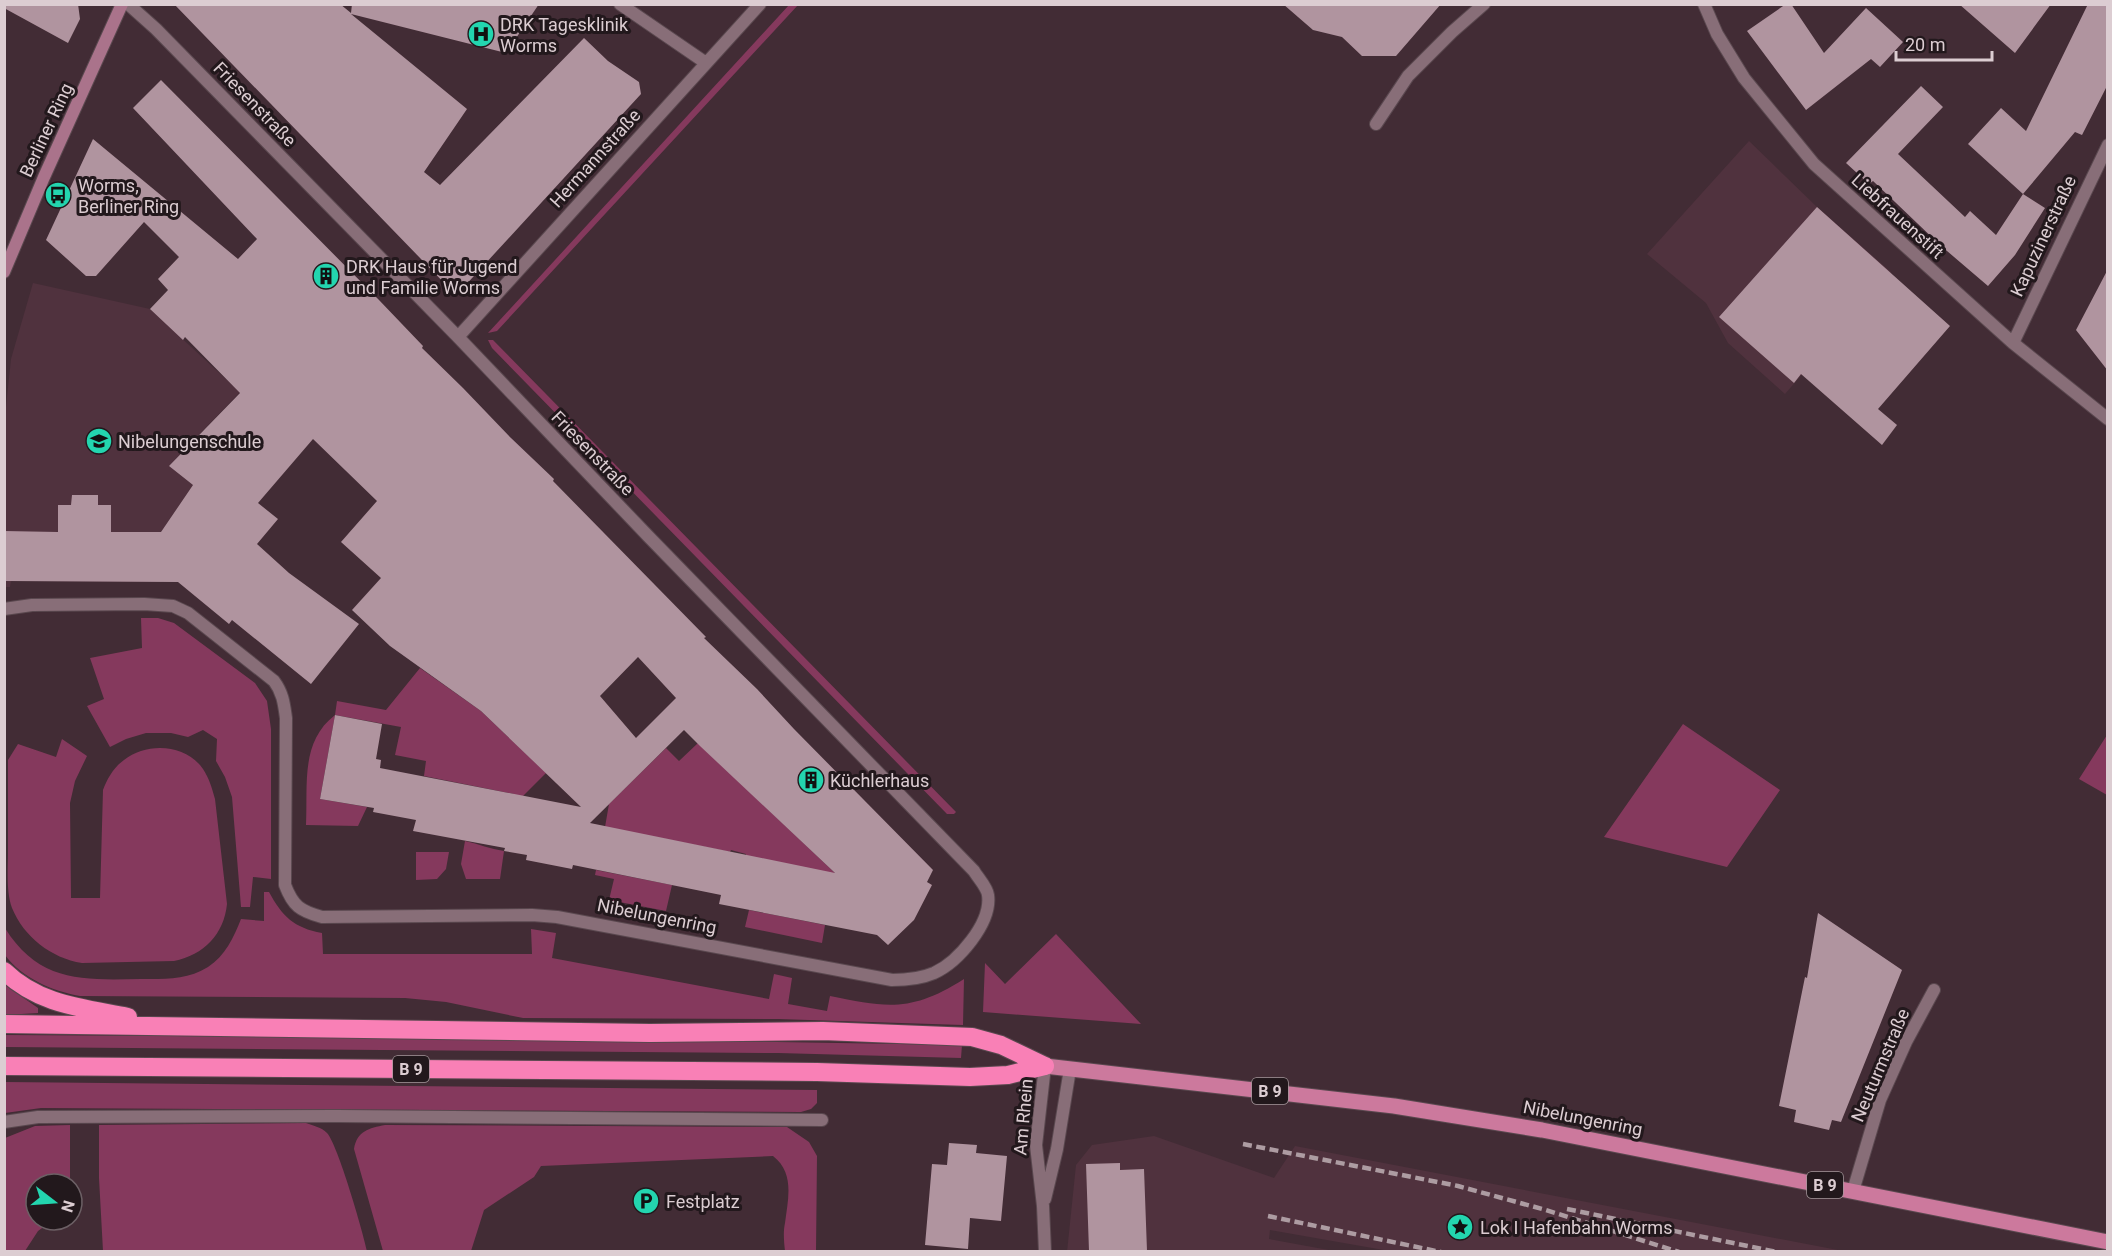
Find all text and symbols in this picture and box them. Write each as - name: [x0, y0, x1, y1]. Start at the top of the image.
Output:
- place label: DRK Tagesklinik Worms: [500, 14, 629, 56]
- hospital icon: DRK Tagesklinik Worms: [466, 19, 496, 49]
- scale bar: [1896, 24, 1992, 62]
- text: 20 m: [1905, 34, 1945, 55]
- street label: Friesenstraße: [209, 57, 301, 151]
- street label: Berliner Ring: [15, 80, 77, 180]
- street label: Hermannstraße: [545, 105, 645, 211]
- street label: Liebfrauenstift: [1848, 169, 1948, 263]
- street label: Kapuzinerstraße: [2006, 172, 2080, 300]
- place label: Worms, Berliner Ring: [78, 175, 179, 217]
- bus stop icon: Worms, Berliner Ring: [43, 180, 73, 210]
- place label: DRK Haus für Jugend und Familie Worms: [346, 256, 517, 298]
- building icon: DRK Haus für Jugend und Familie Worms: [311, 261, 341, 291]
- street label: Friesenstraße: [547, 406, 639, 500]
- school or university icon: Nibelungenschule: [84, 426, 114, 456]
- place label: Nibelungenschule: [118, 431, 261, 452]
- building icon: Küchlerhaus: [796, 765, 826, 795]
- place label: Küchlerhaus: [830, 770, 929, 791]
- street label: Nibelungenring: [595, 894, 719, 938]
- street label: Neuturmstraße: [1847, 1005, 1913, 1125]
- road number: B 9: [393, 1056, 429, 1082]
- street label: Am Rhein: [1009, 1078, 1037, 1156]
- road number: B 9: [1252, 1078, 1288, 1104]
- street label: Nibelungenring: [1521, 1096, 1645, 1140]
- north arrow: [24, 1172, 84, 1232]
- road number: B 9: [1807, 1172, 1843, 1198]
- parking icon: Festplatz: [631, 1186, 661, 1216]
- place label: Festplatz: [666, 1191, 740, 1212]
- text: N: [57, 1198, 79, 1214]
- place icon: Lok I Hafenbahn Worms: [1445, 1212, 1475, 1242]
- place label: Lok I Hafenbahn Worms: [1480, 1217, 1672, 1238]

